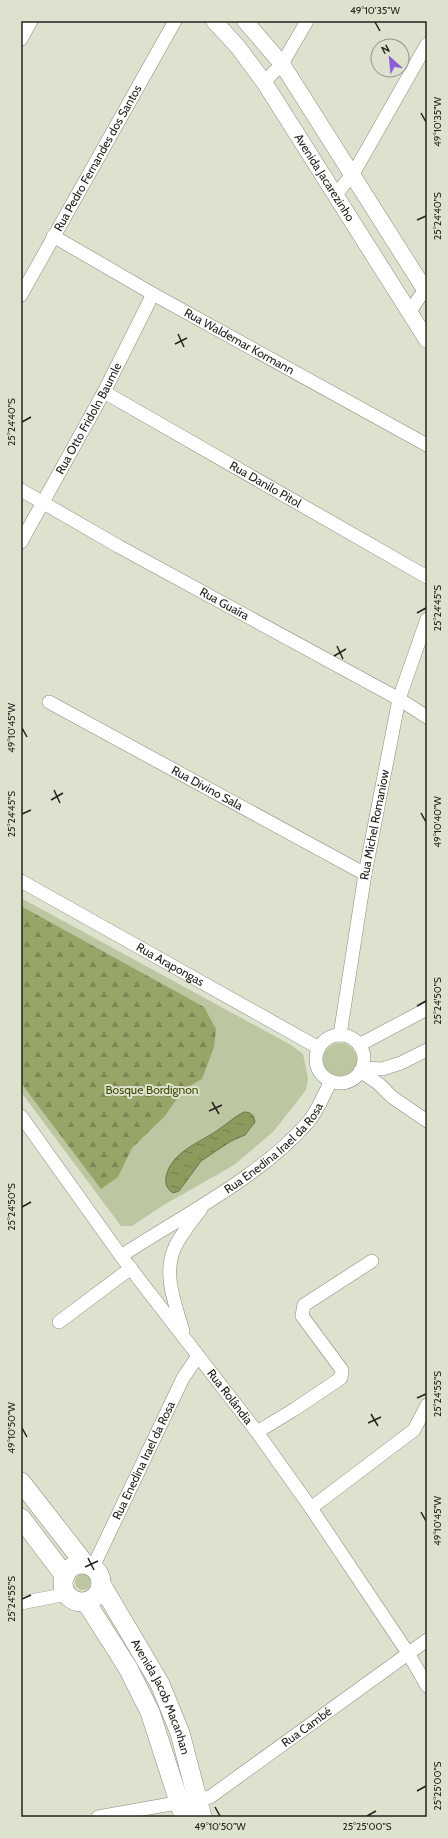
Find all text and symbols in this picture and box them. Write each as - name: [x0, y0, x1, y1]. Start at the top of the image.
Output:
- text: 49°10'35"W: [350, 4, 400, 17]
- north arrow: [370, 38, 410, 78]
- text: N: [379, 41, 392, 57]
- street label: Rua Pedro Fernandes dos Santos: [50, 82, 145, 234]
- text: 49°10'35"W: [431, 97, 444, 147]
- street label: Avenida Jacarezinho: [291, 131, 358, 224]
- text: 25°24'40"S: [431, 192, 444, 240]
- street label: Rua Waldemar Kormann: [182, 305, 297, 378]
- street label: Rua Otto Fridoln Baumle: [52, 360, 125, 477]
- text: 25°24'40"S: [5, 398, 18, 446]
- street label: Rua Danilo Pitol: [227, 458, 304, 511]
- street label: Rua Guaíra: [197, 584, 252, 623]
- text: 25°24'45"S: [431, 585, 444, 631]
- text: 49°10'45"W: [5, 702, 18, 753]
- street label: Rua Divino Sala: [169, 762, 246, 813]
- street label: Rua Michel Romaniow: [356, 768, 392, 881]
- text: 25°24'45"S: [5, 791, 18, 837]
- text: 49°10'40"W: [431, 796, 444, 848]
- street label: Rua Arapongas: [134, 939, 207, 989]
- text: 25°24'50"S: [431, 977, 444, 1025]
- park label: Bosque Bordignon: [105, 1082, 199, 1097]
- street label: Rua Enedina Irael da Rosa: [221, 1100, 326, 1196]
- text: 25°24'50"S: [5, 1183, 18, 1231]
- street label: Rua Rolândia: [204, 1366, 256, 1427]
- text: 25°24'55"S: [431, 1371, 444, 1417]
- street label: Rua Enedina Irael da Rosa: [109, 1398, 178, 1522]
- text: 49°10'50"W: [5, 1402, 18, 1454]
- text: 49°10'45"W: [431, 1495, 444, 1546]
- text: 25°24'55"S: [5, 1576, 18, 1622]
- street label: Avenida Jacob Macanhan: [128, 1636, 193, 1756]
- street label: Rua Cambé: [278, 1704, 334, 1750]
- text: 25°25'00"S: [431, 1761, 444, 1810]
- text: 49°10'50"W: [194, 1820, 246, 1833]
- text: 25°25'00"S: [343, 1820, 392, 1833]

